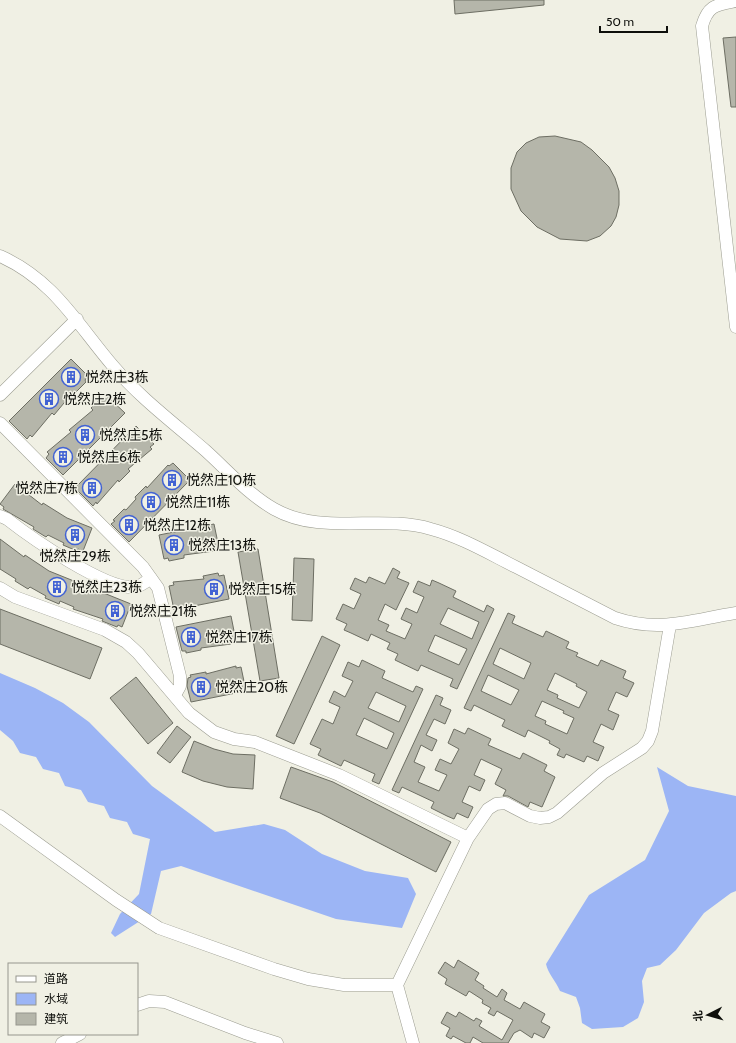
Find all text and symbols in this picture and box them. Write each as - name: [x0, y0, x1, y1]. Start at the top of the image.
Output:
- scale bar: [600, 8, 667, 34]
- text: 50 m: [606, 14, 634, 29]
- building icon: 悦然庄3栋: [60, 366, 82, 388]
- place label: 悦然庄3栋: [85, 368, 149, 386]
- building icon: 悦然庄2栋: [38, 388, 60, 410]
- place label: 悦然庄2栋: [63, 390, 126, 408]
- building icon: 悦然庄5栋: [74, 424, 96, 446]
- place label: 悦然庄5栋: [99, 426, 163, 444]
- building icon: 悦然庄6栋: [52, 446, 74, 468]
- place label: 悦然庄6栋: [77, 448, 141, 466]
- building icon: 悦然庄10栋: [161, 469, 183, 491]
- place label: 悦然庄10栋: [186, 471, 256, 489]
- building icon: 悦然庄7栋: [81, 477, 103, 499]
- place label: 悦然庄7栋: [15, 479, 78, 497]
- building icon: 悦然庄11栋: [140, 491, 162, 513]
- place label: 悦然庄11栋: [165, 493, 230, 511]
- building icon: 悦然庄12栋: [118, 514, 140, 536]
- place label: 悦然庄12栋: [143, 516, 211, 534]
- building icon: 悦然庄29栋: [64, 524, 86, 546]
- building icon: 悦然庄13栋: [163, 534, 185, 556]
- place label: 悦然庄13栋: [188, 536, 256, 554]
- place label: 悦然庄29栋: [39, 547, 111, 565]
- building icon: 悦然庄23栋: [46, 576, 68, 598]
- place label: 悦然庄23栋: [71, 578, 142, 596]
- building icon: 悦然庄15栋: [203, 578, 225, 600]
- place label: 悦然庄15栋: [228, 580, 296, 598]
- building icon: 悦然庄21栋: [104, 600, 126, 622]
- place label: 悦然庄21栋: [129, 602, 197, 620]
- building icon: 悦然庄17栋: [180, 626, 202, 648]
- place label: 悦然庄17栋: [205, 628, 273, 646]
- building icon: 悦然庄20栋: [190, 676, 212, 698]
- place label: 悦然庄20栋: [215, 678, 288, 696]
- legend: [8, 963, 138, 1035]
- text: 道路: [44, 971, 68, 986]
- text: 水域: [44, 991, 68, 1006]
- north arrow: [688, 995, 728, 1035]
- text: 北: [691, 1010, 706, 1022]
- text: 建筑: [44, 1011, 68, 1026]

